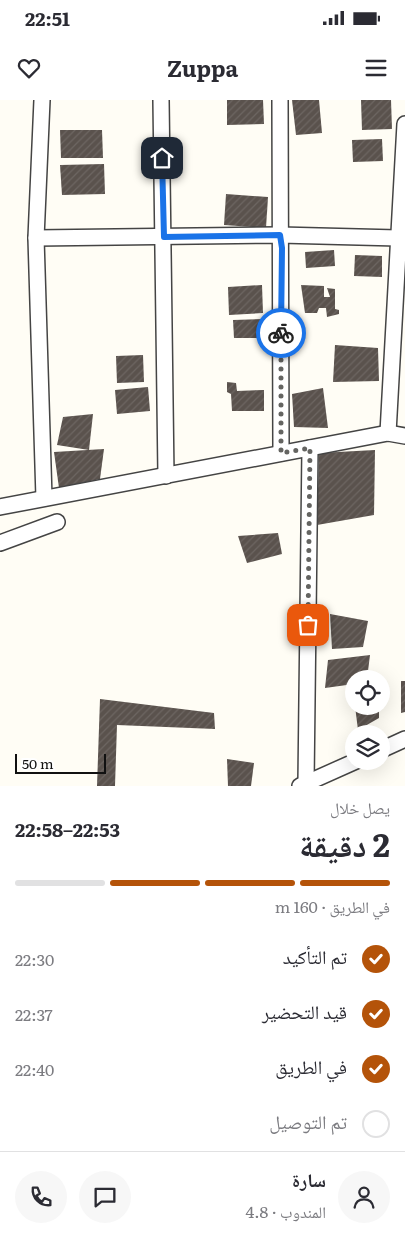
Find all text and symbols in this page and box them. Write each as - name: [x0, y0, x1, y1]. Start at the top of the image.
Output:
- text: 22:51: [25, 4, 70, 32]
- text: Zuppa: [167, 51, 238, 84]
- icon: heart: [15, 54, 43, 82]
- icon: menu: [362, 54, 390, 82]
- pin: [141, 137, 183, 179]
- icon: home: [148, 144, 176, 172]
- courier: [256, 308, 306, 358]
- icon: bike: [267, 319, 295, 347]
- pin: [287, 604, 329, 646]
- icon: bag: [294, 611, 322, 639]
- map controls: [345, 670, 390, 770]
- button: locate: [345, 670, 390, 715]
- button: layers: [345, 725, 390, 770]
- scale bar: [15, 751, 106, 774]
- text: 50 m: [22, 753, 54, 773]
- text: يصل خلال: [330, 795, 390, 819]
- text: 22:53–22:58: [15, 815, 120, 843]
- text: 2 دقيقة: [299, 819, 390, 867]
- text: في الطريق · 160 m: [275, 894, 390, 918]
- text: تم التأكيد: [283, 942, 347, 970]
- icon: check: [362, 945, 390, 973]
- text: 22:30: [15, 947, 54, 971]
- text: قيد التحضير: [262, 997, 347, 1025]
- icon: check: [362, 1000, 390, 1028]
- text: 22:37: [15, 1002, 53, 1026]
- text: في الطريق: [275, 1052, 347, 1080]
- icon: check: [362, 1055, 390, 1083]
- text: 22:40: [15, 1057, 54, 1081]
- text: تم التوصيل: [269, 1107, 347, 1135]
- text: سارة: [292, 1165, 326, 1193]
- button: phone: [15, 1171, 67, 1223]
- button: chat: [79, 1171, 131, 1223]
- button: person: [338, 1171, 390, 1223]
- text: المندوب · 4.8: [245, 1199, 326, 1223]

